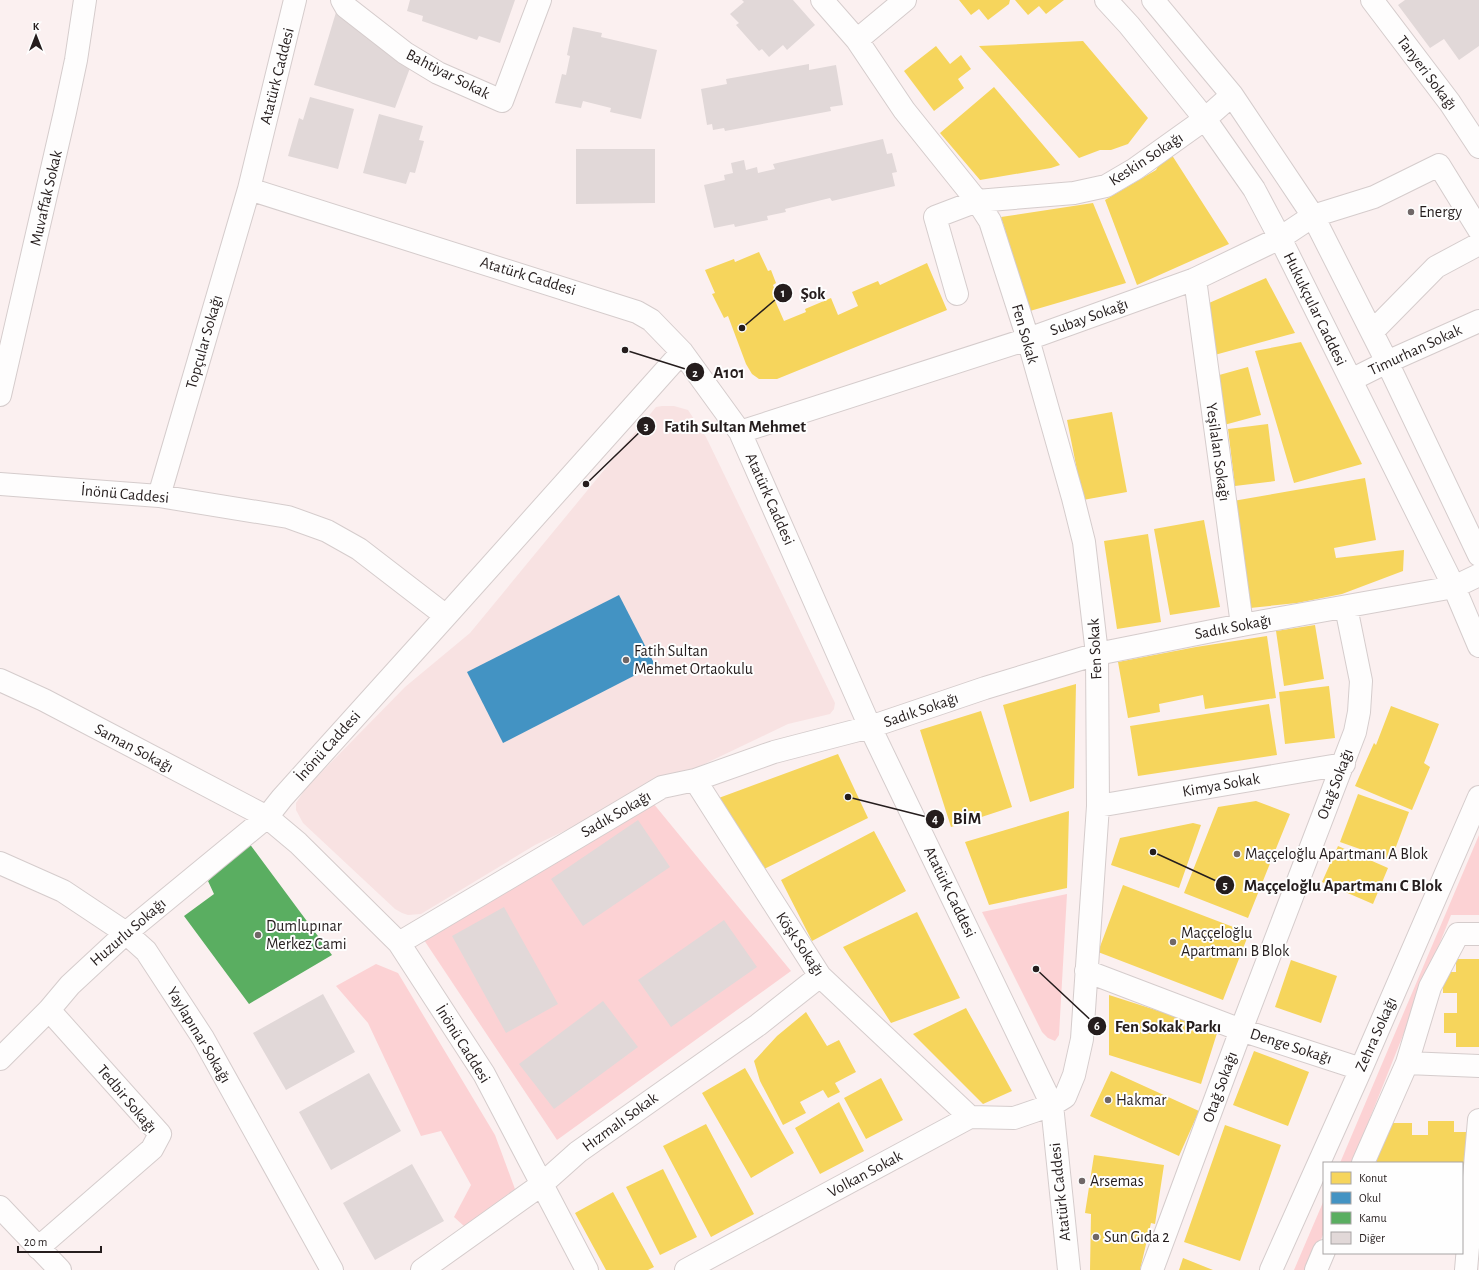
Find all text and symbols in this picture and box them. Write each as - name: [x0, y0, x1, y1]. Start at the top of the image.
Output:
- north arrow: [16, 16, 56, 56]
- text: K: [33, 21, 40, 32]
- street label: Atatürk Caddesi: [257, 26, 297, 126]
- street label: Tanyeri Sokağı: [1393, 33, 1460, 114]
- street label: Bahtiyar Sokak: [403, 46, 493, 103]
- street label: Keskin Sokağı: [1106, 129, 1186, 189]
- street label: Muvaffak Sokak: [27, 148, 65, 247]
- place label: Energy: [1419, 204, 1462, 221]
- marker: Energy: [1406, 207, 1416, 217]
- street label: Hukukçular Caddesi: [1281, 250, 1349, 368]
- street label: Atatürk Caddesi: [478, 254, 578, 298]
- callout: Şok: [773, 279, 834, 308]
- text: Şok: [800, 285, 826, 302]
- text: 1: [781, 287, 785, 299]
- street label: Topçular Sokağı: [183, 293, 225, 391]
- street label: Subay Sokağı: [1048, 296, 1130, 339]
- street label: Fen Sokak: [1009, 302, 1041, 366]
- street label: Timurhan Sokak: [1366, 321, 1465, 379]
- callout: A101: [685, 358, 753, 387]
- text: A101: [713, 364, 745, 381]
- text: 2: [692, 367, 698, 379]
- street label: Yeşilalan Sokağı: [1203, 402, 1233, 502]
- callout: Fati̇h Sultan Mehmet: [636, 412, 814, 441]
- text: Fati̇h Sultan Mehmet: [664, 418, 806, 435]
- text: 3: [643, 420, 649, 432]
- street label: Atatürk Caddesi: [743, 450, 797, 548]
- street label: İnönü Caddesi: [80, 480, 170, 506]
- street label: Sadık Sokağı: [1193, 612, 1273, 642]
- street label: Fen Sokak: [1085, 617, 1105, 680]
- place label: Fatih Sultan Mehmet Ortaokulu: [634, 643, 753, 677]
- marker: Fatih Sultan Mehmet Ortaokulu: [621, 655, 631, 665]
- street label: Sadık Sokağı: [882, 690, 960, 730]
- street label: İnönü Caddesi: [291, 706, 364, 784]
- street label: Saman Sokağı: [92, 721, 176, 775]
- street label: Otağ Sokağı: [1314, 746, 1356, 822]
- street label: Kimya Sokak: [1181, 770, 1262, 801]
- street label: Sadık Sokağı: [578, 788, 654, 840]
- callout: BİM: [925, 804, 989, 833]
- text: BİM: [953, 809, 981, 827]
- text: 4: [932, 813, 938, 825]
- street label: Atatürk Caddesi: [921, 844, 979, 940]
- place label: Maççeloğlu Apartmanı A Blok: [1245, 846, 1429, 862]
- marker: Maççeloğlu Apartmanı A Blok: [1232, 849, 1242, 859]
- callout: Maççeloğlu Apartmanı C Blok: [1215, 870, 1450, 899]
- text: Maççeloğlu Apartmanı C Blok: [1244, 877, 1443, 894]
- text: 5: [1222, 879, 1228, 891]
- street label: Huzurlu Sokağı: [87, 895, 169, 969]
- street label: Köşk Sokağı: [773, 909, 827, 979]
- place label: Dumlupınar Merkez Cami: [266, 918, 347, 952]
- place label: Maççeloğlu Apartmanı B Blok: [1181, 925, 1290, 959]
- marker: Dumlupınar Merkez Cami: [253, 930, 263, 940]
- marker: Maççeloğlu Apartmanı B Blok: [1168, 937, 1178, 947]
- street label: Yaylapınar Sokağı: [163, 984, 234, 1086]
- street label: Zehra Sokağı: [1352, 994, 1400, 1074]
- street label: İnönü Caddesi: [433, 1001, 495, 1086]
- callout: Fen Sokak Parkı: [1087, 1011, 1229, 1040]
- text: Fen Sokak Parkı: [1115, 1018, 1221, 1035]
- text: 6: [1094, 1020, 1100, 1032]
- street label: Denge Sokağı: [1248, 1025, 1334, 1067]
- street label: Otağ Sokağı: [1200, 1049, 1240, 1125]
- street label: Tedbir Sokağı: [94, 1062, 160, 1136]
- street label: Hızmalı Sokak: [579, 1089, 661, 1155]
- place label: Hakmar: [1116, 1092, 1167, 1108]
- marker: Hakmar: [1103, 1095, 1113, 1105]
- street label: Atatürk Caddesi: [1047, 1142, 1073, 1242]
- street label: Volkan Sokak: [825, 1147, 906, 1200]
- legend: [1323, 1162, 1463, 1254]
- text: Konut: [1359, 1172, 1387, 1184]
- place label: Arsemas: [1090, 1173, 1144, 1189]
- marker: Arsemas: [1077, 1176, 1087, 1186]
- text: Okul: [1359, 1192, 1381, 1204]
- text: Kamu: [1359, 1212, 1387, 1224]
- scale bar: [18, 1228, 101, 1254]
- place label: Sun Gıda 2: [1104, 1229, 1170, 1245]
- marker: Sun Gıda 2: [1091, 1232, 1101, 1242]
- text: Diğer: [1359, 1232, 1385, 1244]
- text: 20 m: [24, 1236, 47, 1248]

